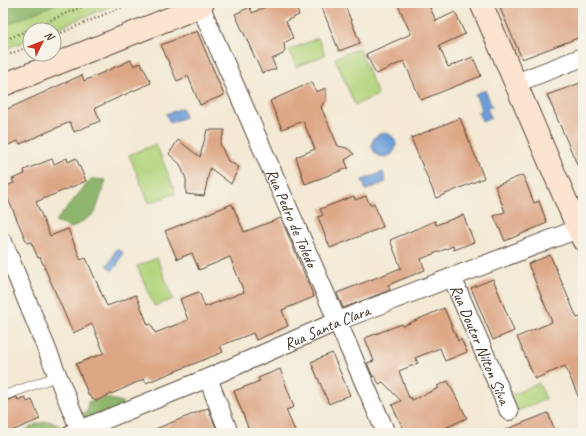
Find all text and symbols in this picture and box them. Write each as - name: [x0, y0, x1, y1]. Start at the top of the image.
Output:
- north arrow: [22, 22, 62, 62]
- text: N: [42, 28, 58, 44]
- street label: Rua Pedro de Toledo: [261, 166, 323, 272]
- street label: Rua Doutor Nilton Silva: [445, 282, 515, 409]
- street label: Rua Santa Clara: [281, 300, 374, 354]

